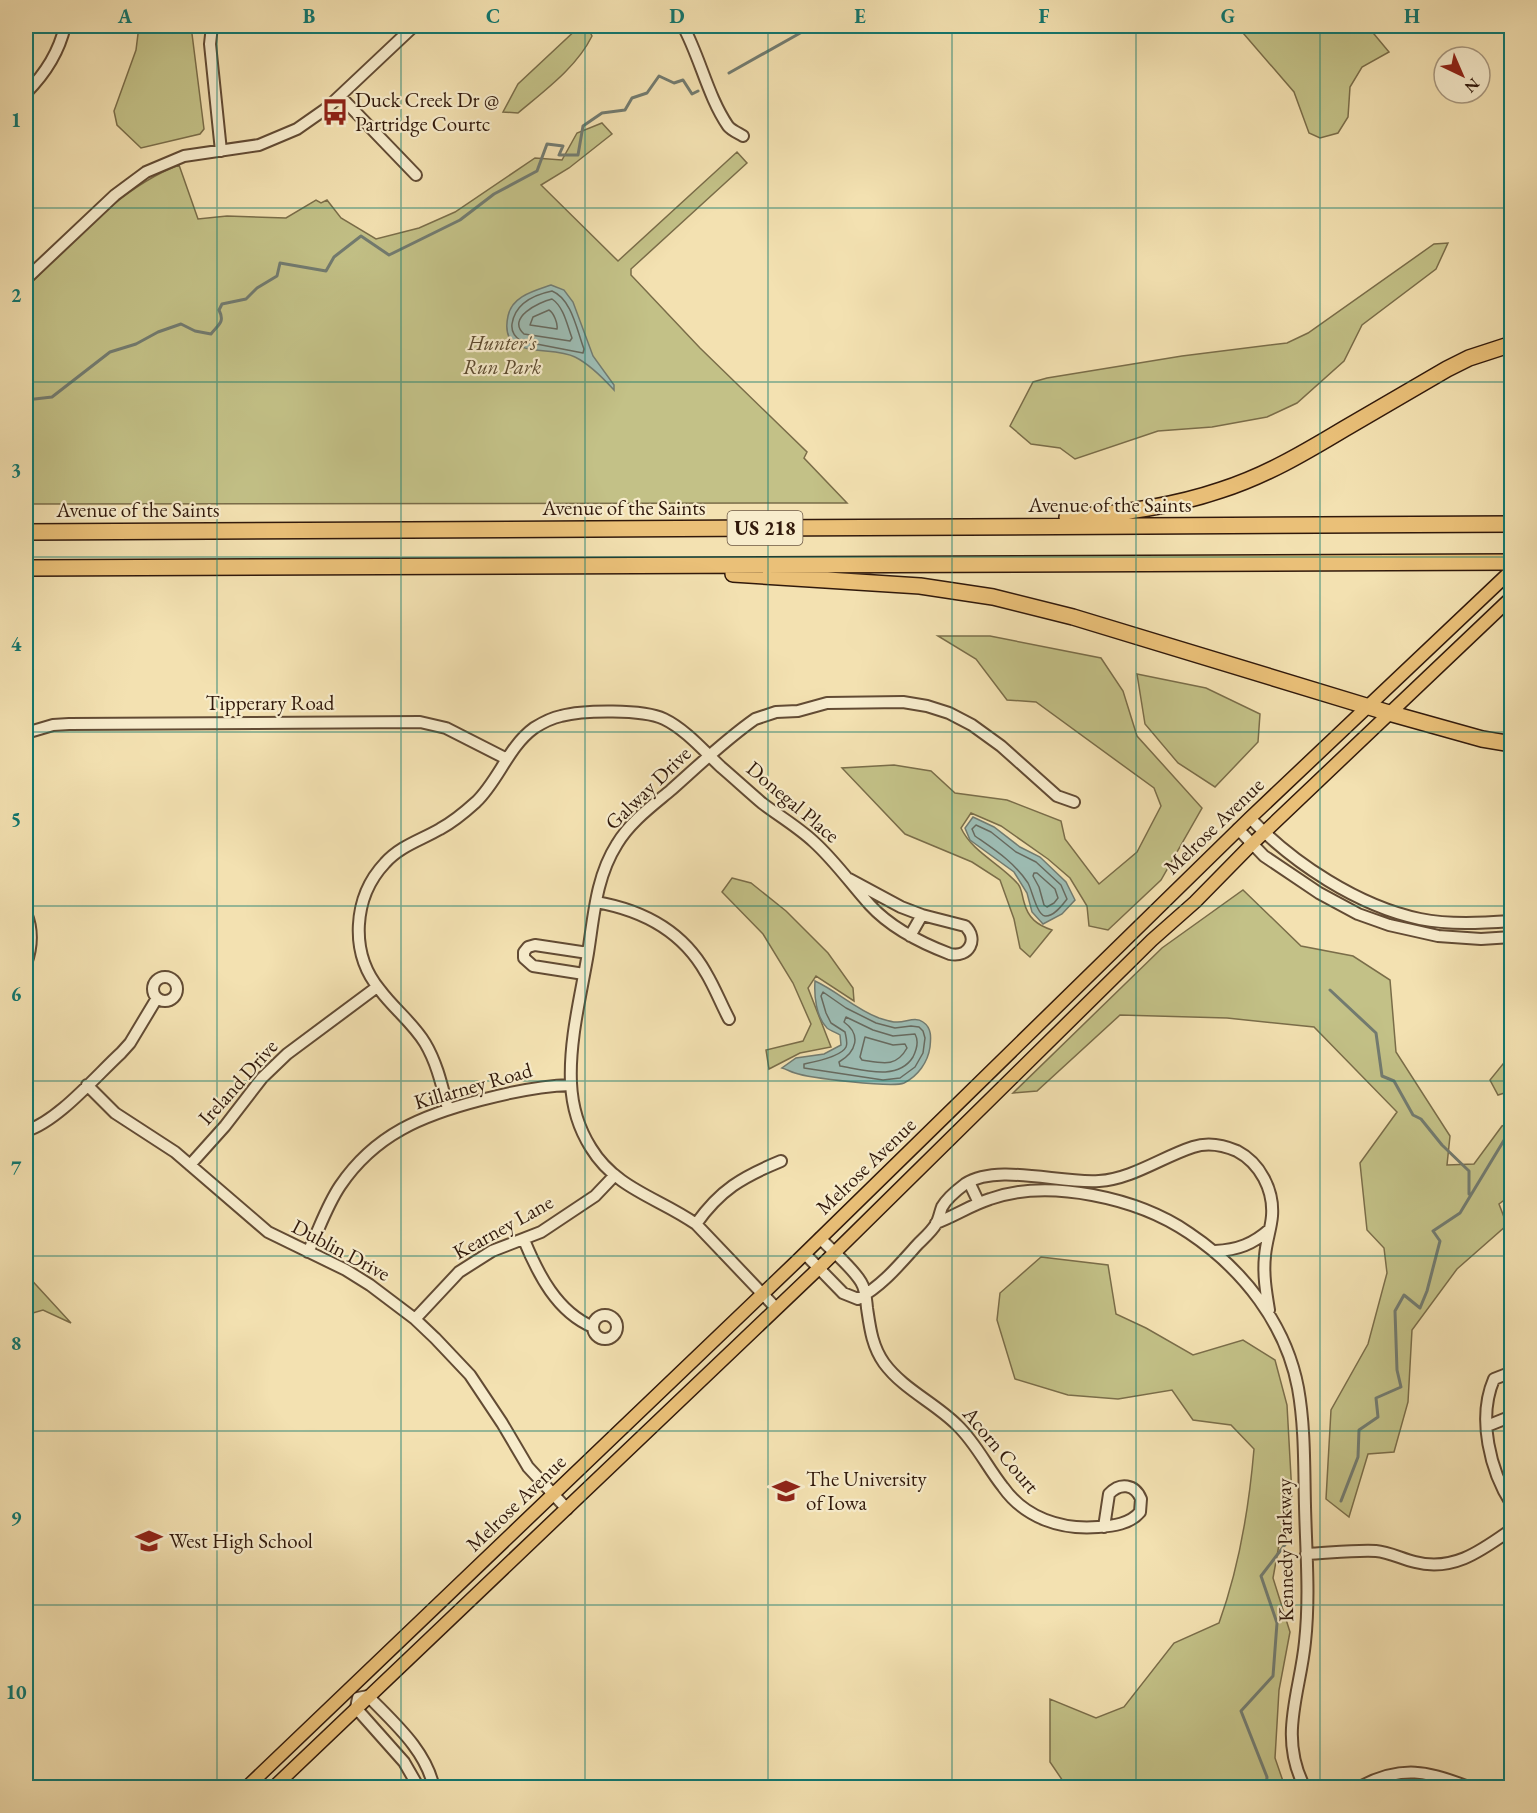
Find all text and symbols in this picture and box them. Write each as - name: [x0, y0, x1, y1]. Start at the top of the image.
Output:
- text: A: [117, 3, 133, 29]
- text: B: [303, 3, 315, 29]
- text: C: [486, 3, 500, 29]
- text: D: [669, 3, 685, 29]
- text: E: [854, 3, 866, 29]
- text: F: [1039, 3, 1050, 29]
- text: G: [1221, 3, 1235, 29]
- text: H: [1404, 3, 1420, 29]
- north arrow: [1432, 45, 1492, 105]
- text: N: [1460, 73, 1484, 98]
- place label: Duck Creek Dr @ Partridge Courtc: [355, 86, 499, 137]
- bus stop icon: Duck Creek Dr @ Partridge Courtc: [320, 97, 350, 127]
- text: 1: [11, 107, 21, 133]
- text: 2: [11, 282, 22, 308]
- park label: Hunter's Run Park: [463, 329, 542, 380]
- text: 3: [11, 457, 21, 483]
- street label: Avenue of the Saints: [1027, 491, 1192, 518]
- street label: Avenue of the Saints: [541, 494, 706, 521]
- street label: Avenue of the Saints: [55, 496, 220, 523]
- road number: US 218: [728, 511, 802, 545]
- text: 4: [11, 631, 22, 657]
- street label: Tipperary Road: [206, 689, 335, 716]
- street label: Galway Drive: [599, 740, 696, 835]
- street label: Donegal Place: [741, 755, 846, 848]
- street label: Melrose Avenue: [1158, 771, 1269, 880]
- text: 5: [11, 806, 21, 832]
- text: 6: [11, 981, 22, 1007]
- street label: Ireland Drive: [192, 1033, 283, 1130]
- street label: Killarney Road: [411, 1056, 535, 1115]
- street label: Melrose Avenue: [810, 1111, 921, 1220]
- text: 7: [11, 1155, 22, 1181]
- street label: Kearney Lane: [448, 1188, 558, 1265]
- street label: Dublin Drive: [287, 1212, 395, 1287]
- text: 8: [11, 1330, 21, 1356]
- street label: Acorn Court: [957, 1400, 1046, 1499]
- street label: Melrose Avenue: [460, 1448, 571, 1557]
- place label: The University of Iowa: [806, 1465, 927, 1516]
- school or university icon: The University of Iowa: [771, 1476, 801, 1506]
- street label: Kennedy Parkway: [1270, 1477, 1299, 1622]
- text: 9: [11, 1505, 22, 1531]
- school or university icon: West High School: [134, 1526, 164, 1556]
- place label: West High School: [169, 1527, 313, 1554]
- text: 10: [5, 1679, 27, 1705]

